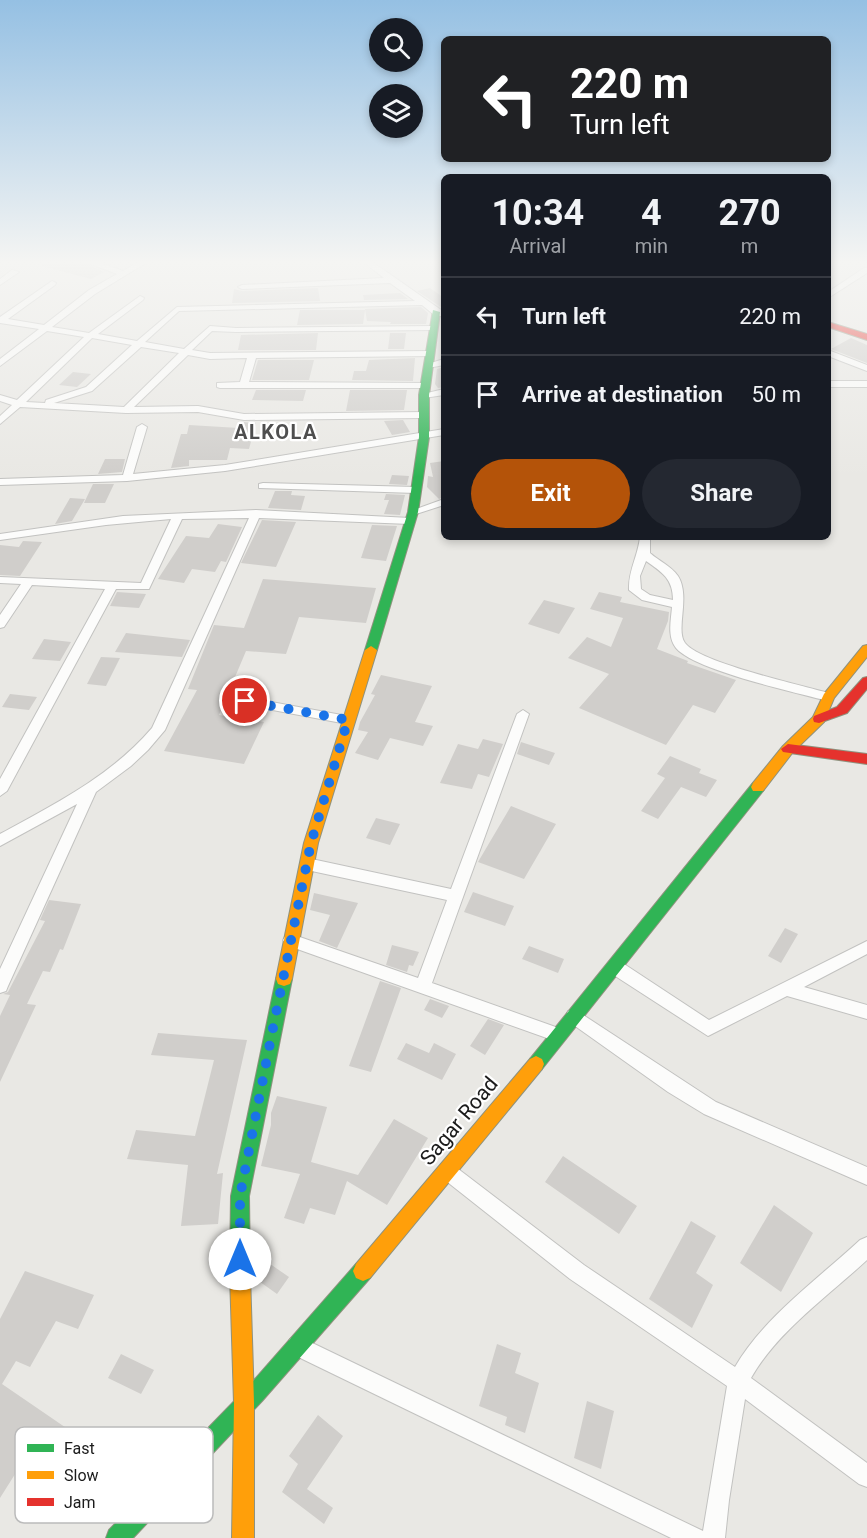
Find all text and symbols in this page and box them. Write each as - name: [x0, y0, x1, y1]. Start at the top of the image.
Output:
- map controls: [369, 18, 423, 138]
- button: search: [369, 18, 423, 72]
- text: 220 m: [570, 59, 689, 108]
- icon: left: [471, 60, 549, 138]
- button: layers: [369, 84, 423, 138]
- text: Turn left: [570, 109, 670, 141]
- text: 10:34: [491, 192, 584, 234]
- text: 4: [641, 192, 662, 234]
- text: 270: [719, 192, 781, 234]
- text: Arrival: [509, 234, 566, 258]
- text: min: [635, 234, 668, 258]
- text: m: [741, 234, 758, 258]
- icon: left: [471, 300, 504, 333]
- text: Turn left: [522, 304, 606, 329]
- text: 220 m: [739, 304, 801, 329]
- icon: arrive: [471, 378, 504, 411]
- text: Arrive at destination: [522, 382, 723, 407]
- text: 50 m: [752, 382, 801, 407]
- district label: ALKOLA: [234, 420, 318, 444]
- button: Exit: [471, 459, 630, 528]
- button: Share: [642, 459, 801, 528]
- pin: [219, 675, 270, 726]
- icon: arrive: [228, 684, 261, 717]
- street label: Sagar Road: [415, 1072, 503, 1170]
- position arrow: [208, 1227, 272, 1291]
- legend: [15, 1427, 213, 1523]
- text: Fast: [64, 1439, 95, 1458]
- text: Slow: [64, 1466, 99, 1485]
- text: Jam: [64, 1493, 96, 1512]

